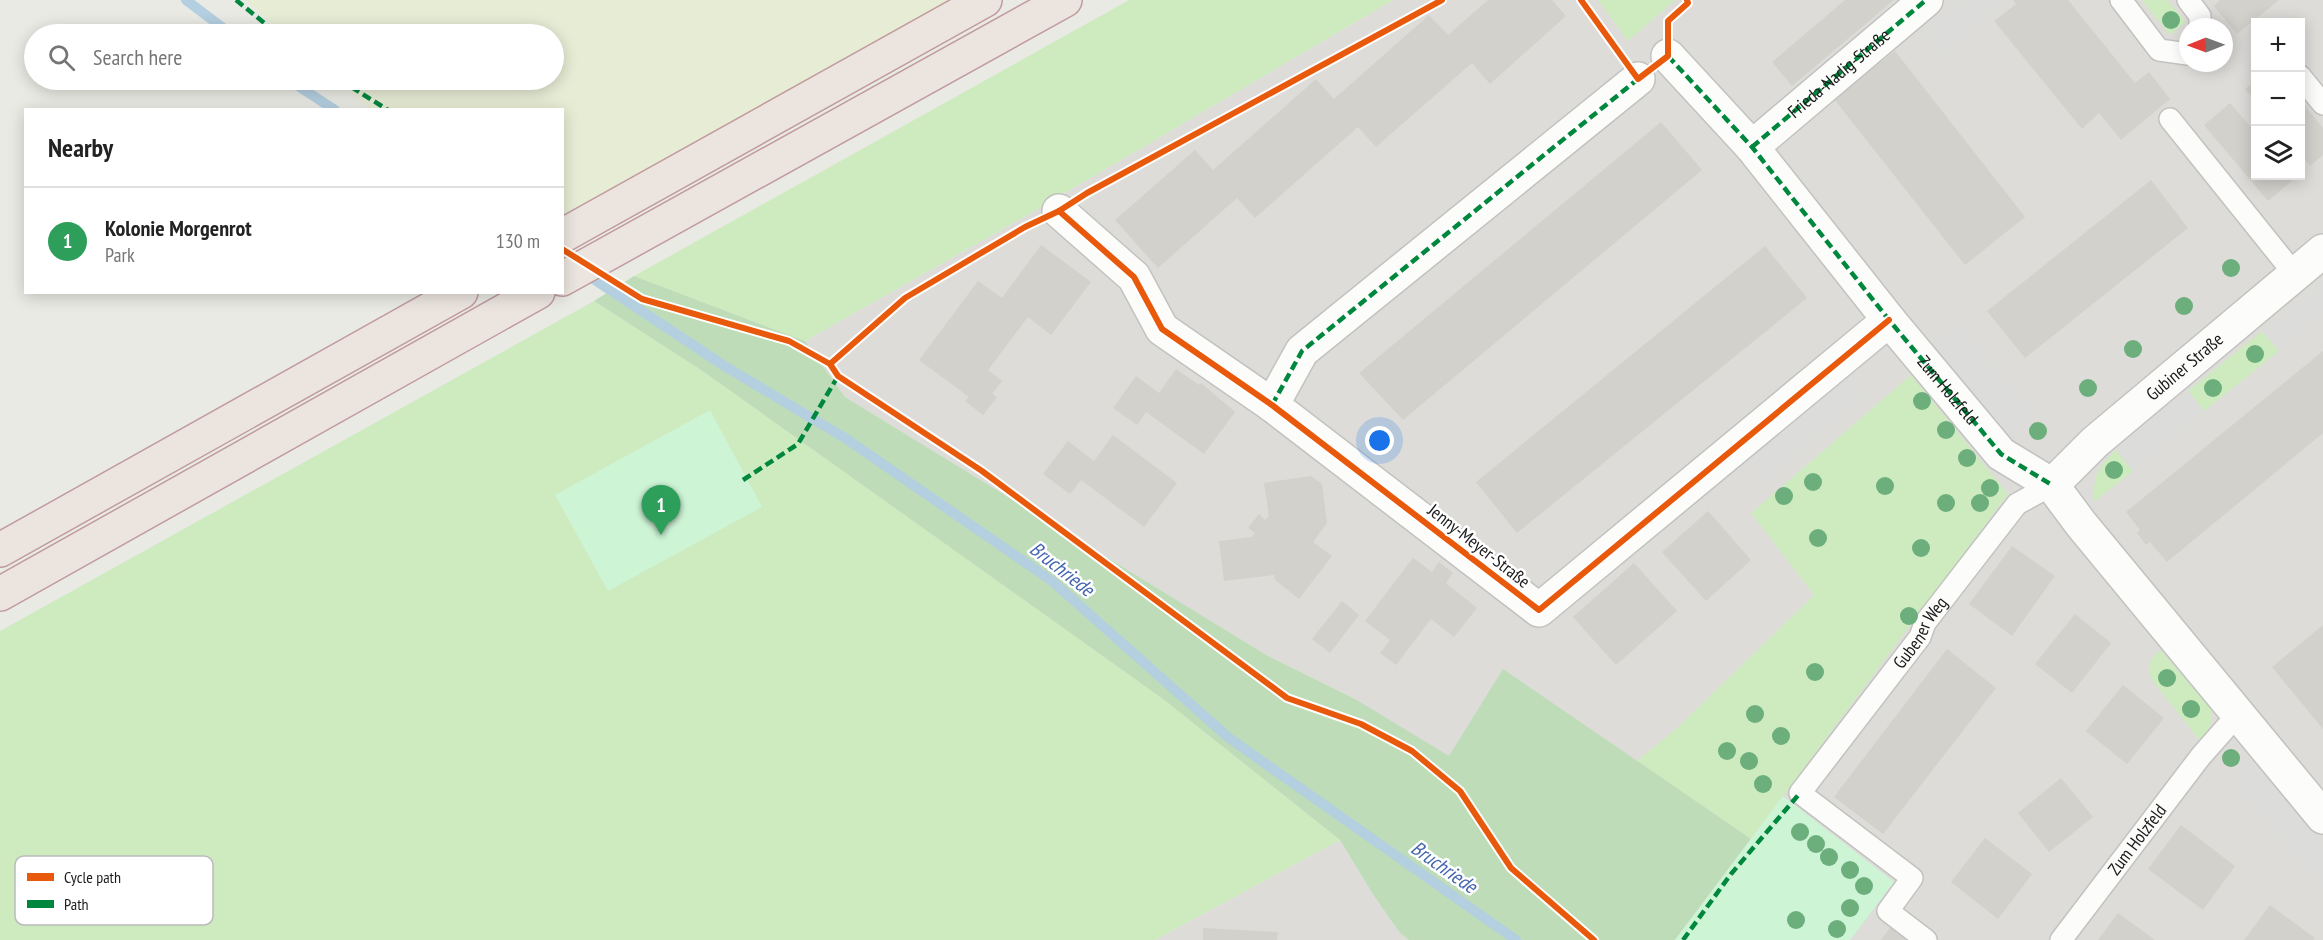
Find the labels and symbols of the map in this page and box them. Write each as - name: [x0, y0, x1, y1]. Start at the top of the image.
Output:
- north arrow: [2179, 18, 2233, 72]
- street label: Frieda-Nadig-Straße: [1783, 23, 1895, 123]
- street label: Gubiner Straße: [2141, 328, 2228, 405]
- street label: Zum Holzfeld: [1913, 351, 1983, 429]
- your location: [1365, 426, 1394, 455]
- pin: 1: [642, 486, 680, 535]
- street label: Jenny-Meyer-Straße: [1423, 498, 1535, 593]
- water label: Bruchriede: [1025, 536, 1101, 603]
- street label: Gubener Weg: [1888, 592, 1952, 673]
- street label: Zum Holzfeld: [2103, 799, 2171, 879]
- water label: Bruchriede: [1406, 835, 1483, 900]
- legend: [15, 856, 213, 925]
- text: Cycle path: [64, 867, 121, 887]
- text: Path: [64, 894, 89, 914]

